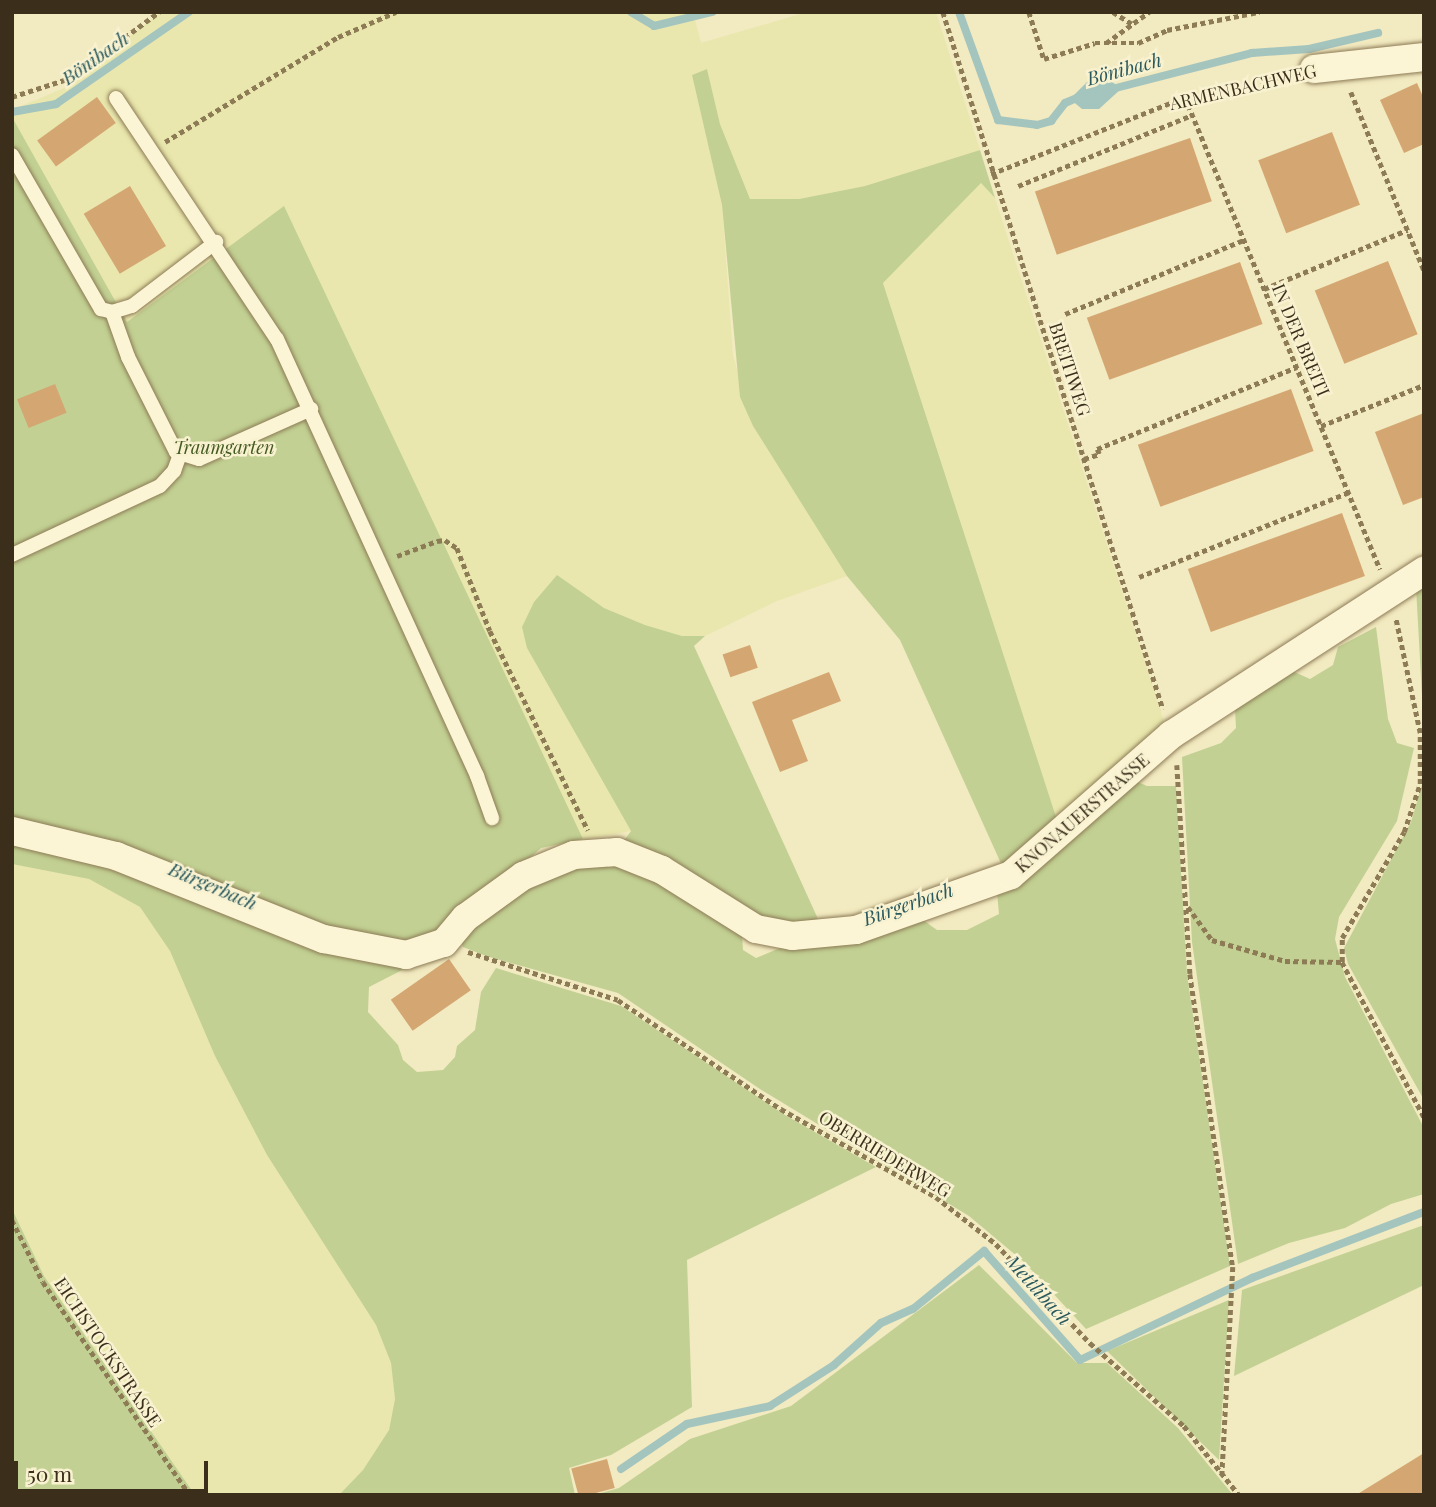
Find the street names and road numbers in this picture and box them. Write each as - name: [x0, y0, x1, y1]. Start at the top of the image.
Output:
- street label: ARMENBACHWEG: [1167, 60, 1319, 114]
- street label: IN DER BREITI: [1268, 280, 1334, 400]
- street label: BREITIWEG: [1045, 320, 1095, 418]
- street label: KNONAUERSTRASSE: [1010, 749, 1154, 877]
- street label: OBERRIEDERWEG: [815, 1106, 955, 1202]
- street label: EICHSTOCKSTRASSE: [50, 1273, 166, 1431]

